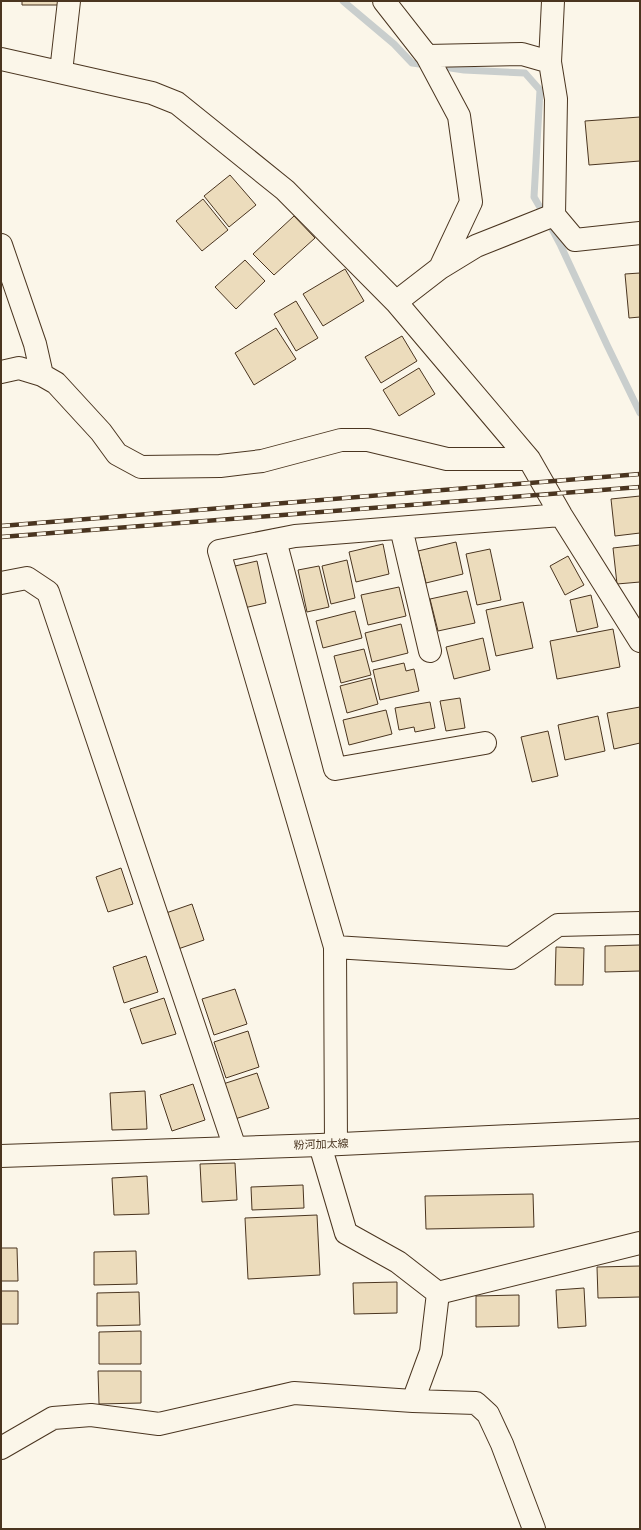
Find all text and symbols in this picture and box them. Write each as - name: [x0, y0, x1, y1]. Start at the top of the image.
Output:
- street label: 粉河加太線: [293, 1136, 349, 1152]

